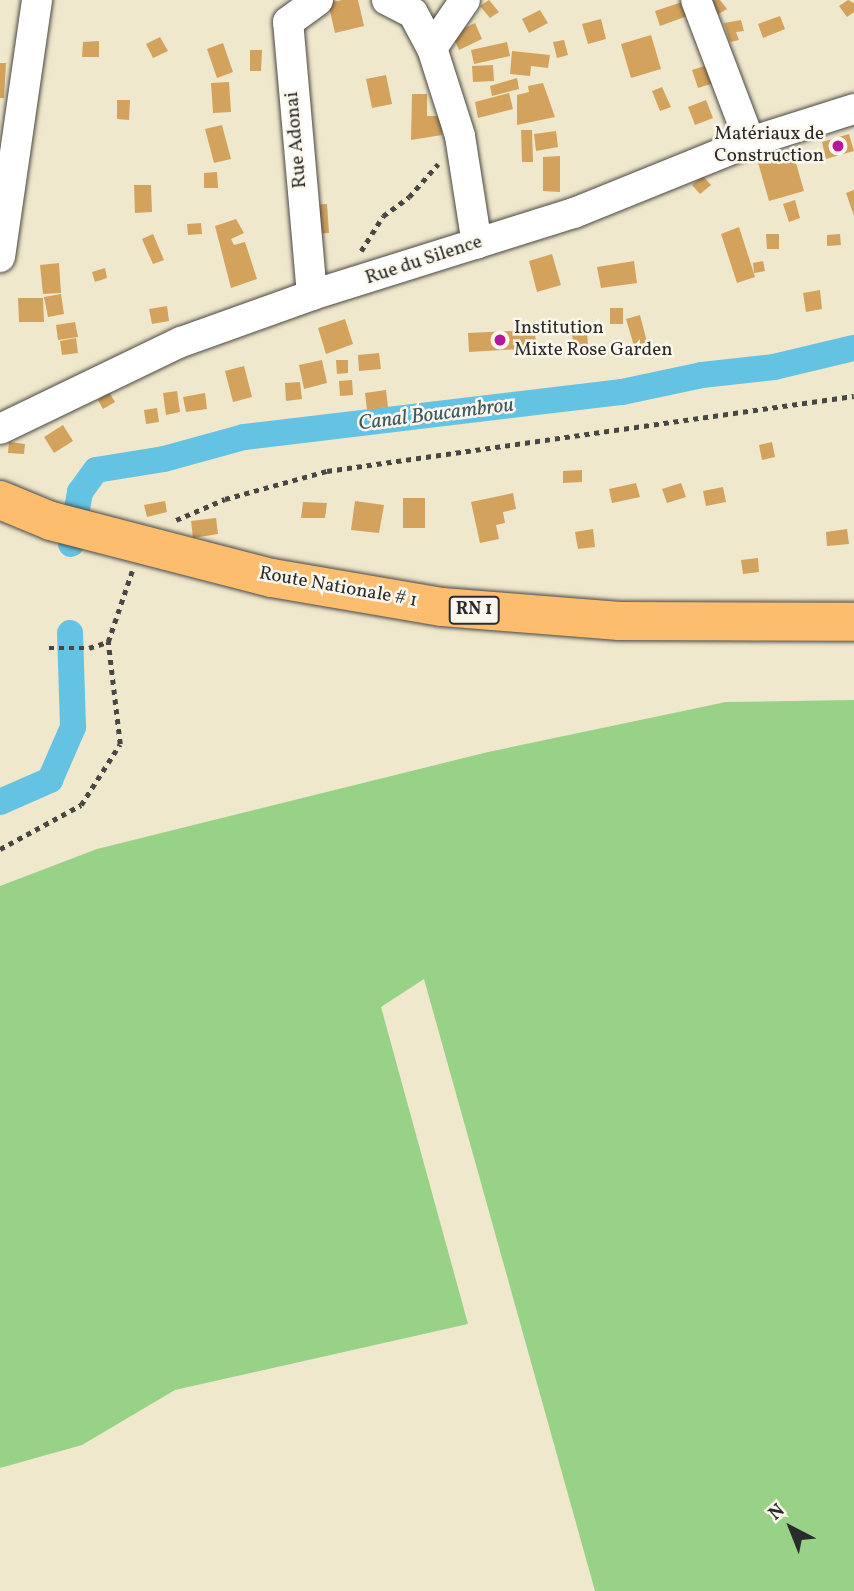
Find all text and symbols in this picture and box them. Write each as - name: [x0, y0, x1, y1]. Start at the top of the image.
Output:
- street label: Rue Adonai: [281, 91, 313, 189]
- place label: Matériaux de Construction: [714, 124, 824, 168]
- marker: Matériaux de Construction: [830, 138, 846, 154]
- street label: Rue du Silence: [363, 231, 485, 291]
- place label: Institution Mixte Rose Garden: [514, 318, 673, 362]
- marker: Institution Mixte Rose Garden: [492, 332, 508, 348]
- water label: Canal Boucambrou: [357, 393, 515, 437]
- street label: Route Nationale # 1: [257, 563, 419, 613]
- road number: RN 1: [448, 596, 500, 624]
- north arrow: [756, 1493, 826, 1563]
- text: N: [763, 1498, 791, 1527]

